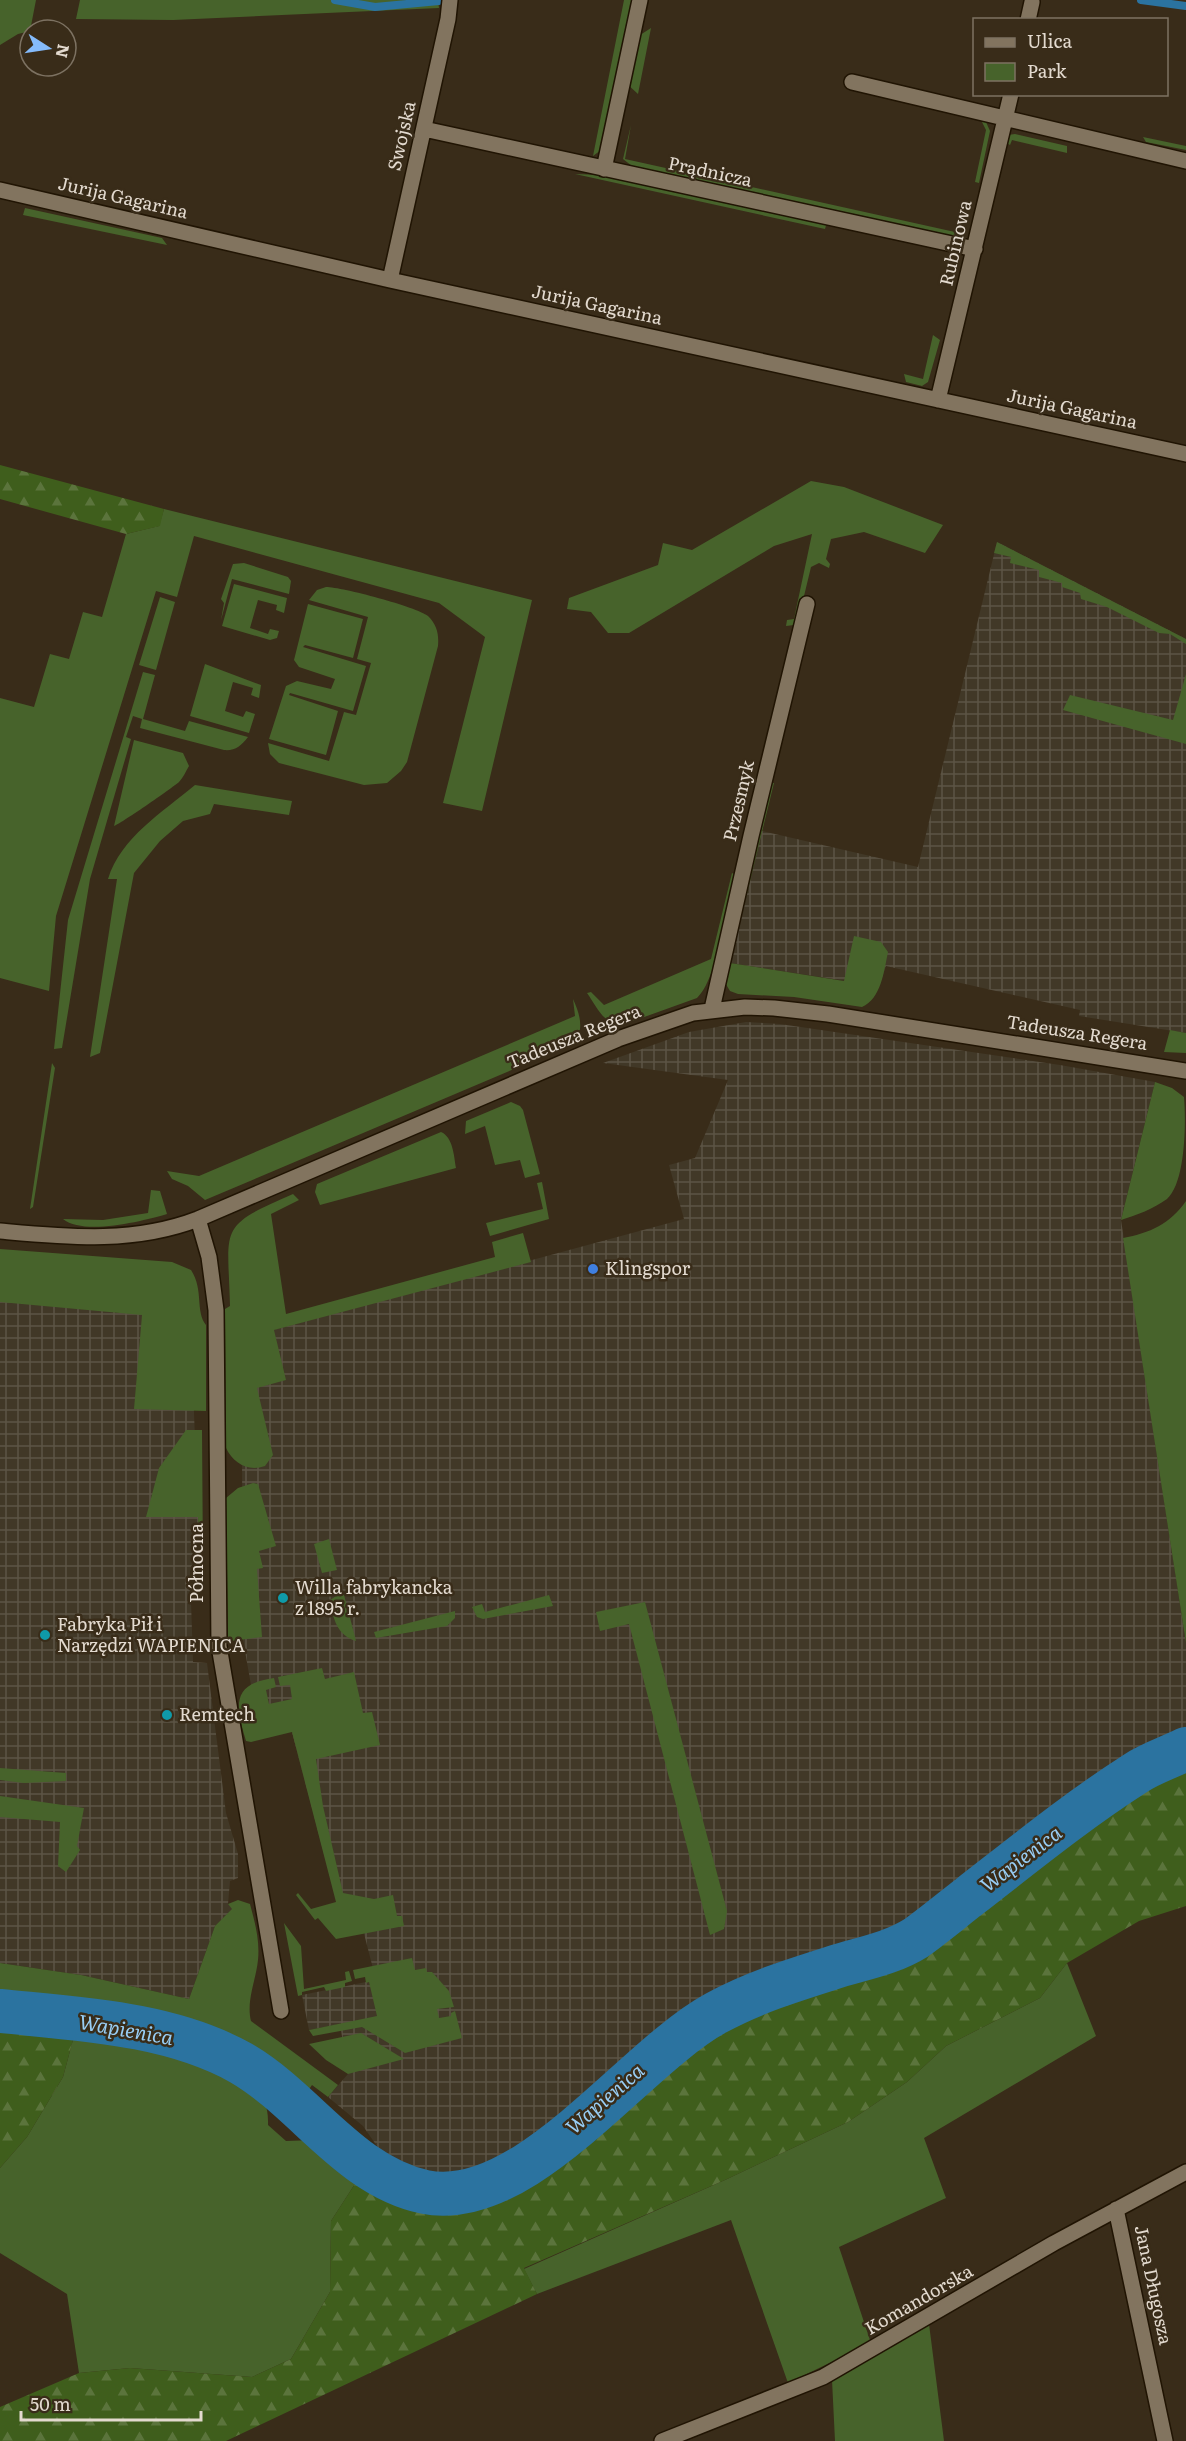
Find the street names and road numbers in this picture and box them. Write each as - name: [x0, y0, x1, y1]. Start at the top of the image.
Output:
- street label: Swojska: [379, 98, 422, 173]
- street label: Prądnicza: [666, 148, 755, 193]
- street label: Jurija Gagarina: [56, 168, 191, 225]
- street label: Rubinowa: [932, 197, 978, 288]
- street label: Jurija Gagarina: [530, 277, 665, 331]
- street label: Jurija Gagarina: [1005, 381, 1140, 435]
- street label: Przesmyk: [715, 756, 760, 844]
- street label: Tadeusza Regera: [502, 996, 645, 1075]
- street label: Tadeusza Regera: [1005, 1007, 1150, 1056]
- street label: Północna: [182, 1523, 209, 1603]
- street label: Jana Długosza: [1129, 2222, 1180, 2347]
- street label: Komandorska: [859, 2257, 978, 2341]

